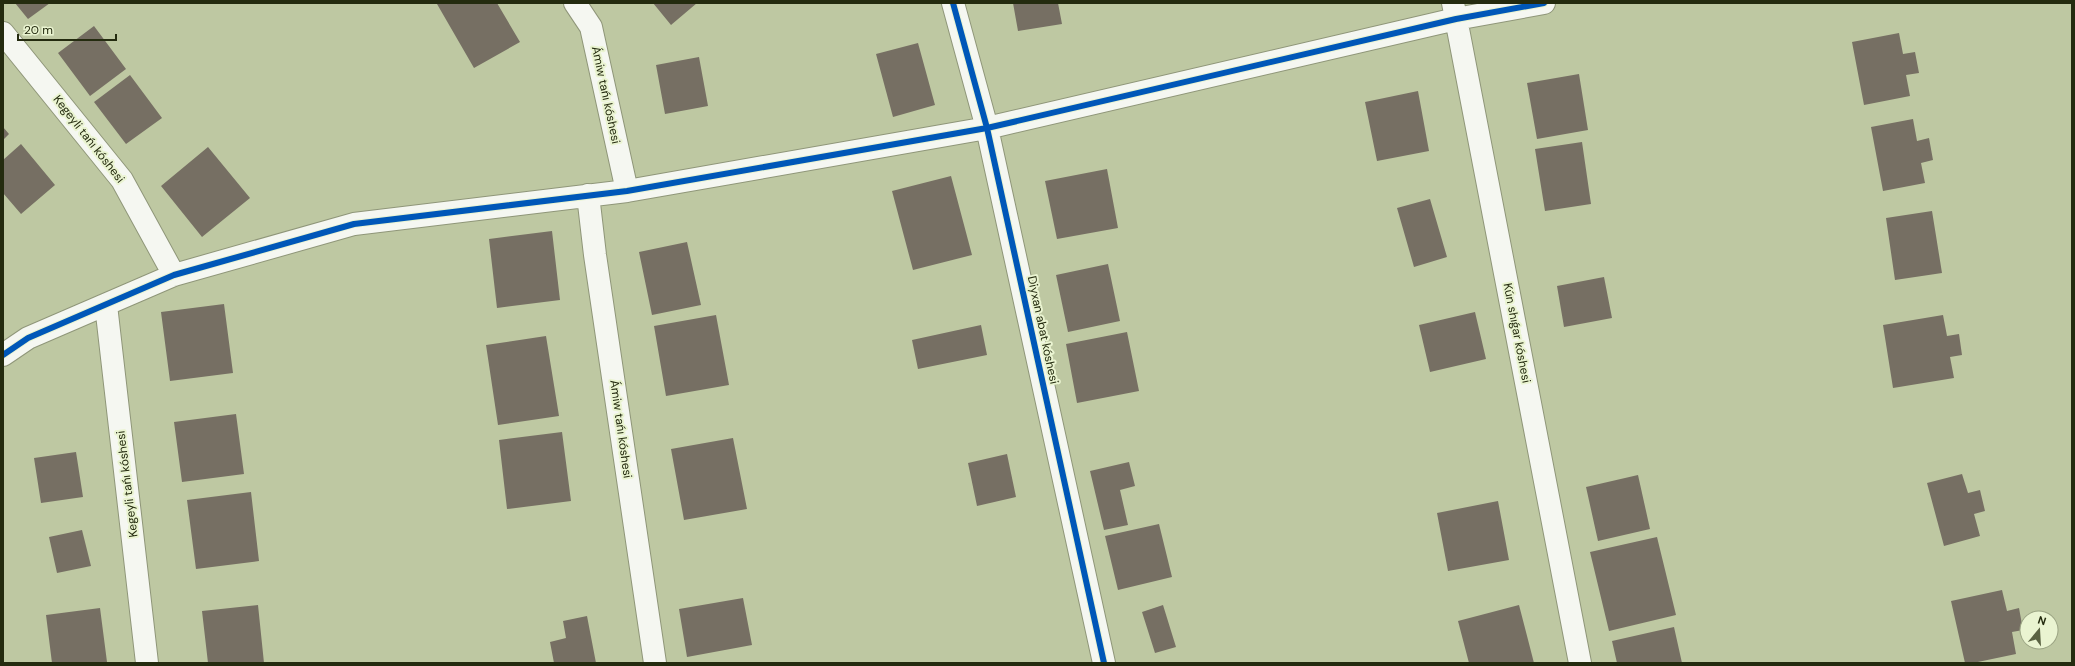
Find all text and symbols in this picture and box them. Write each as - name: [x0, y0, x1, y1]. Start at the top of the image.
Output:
- scale bar: [18, 16, 116, 42]
- text: 20 m: [24, 22, 53, 38]
- street label: Ámiw tańı kóshesi: [588, 45, 624, 145]
- street label: Kegeyli tańı kóshesi: [50, 92, 128, 186]
- street label: Diyxan abat kóshesi: [1024, 275, 1062, 386]
- street label: Kún shıǵar kóshesi: [1499, 282, 1535, 385]
- street label: Ámiw tańı kóshesi: [606, 379, 636, 479]
- street label: Kegeyli tańı kóshesi: [113, 430, 141, 538]
- north arrow: [2019, 610, 2059, 650]
- text: N: [2036, 613, 2048, 628]

